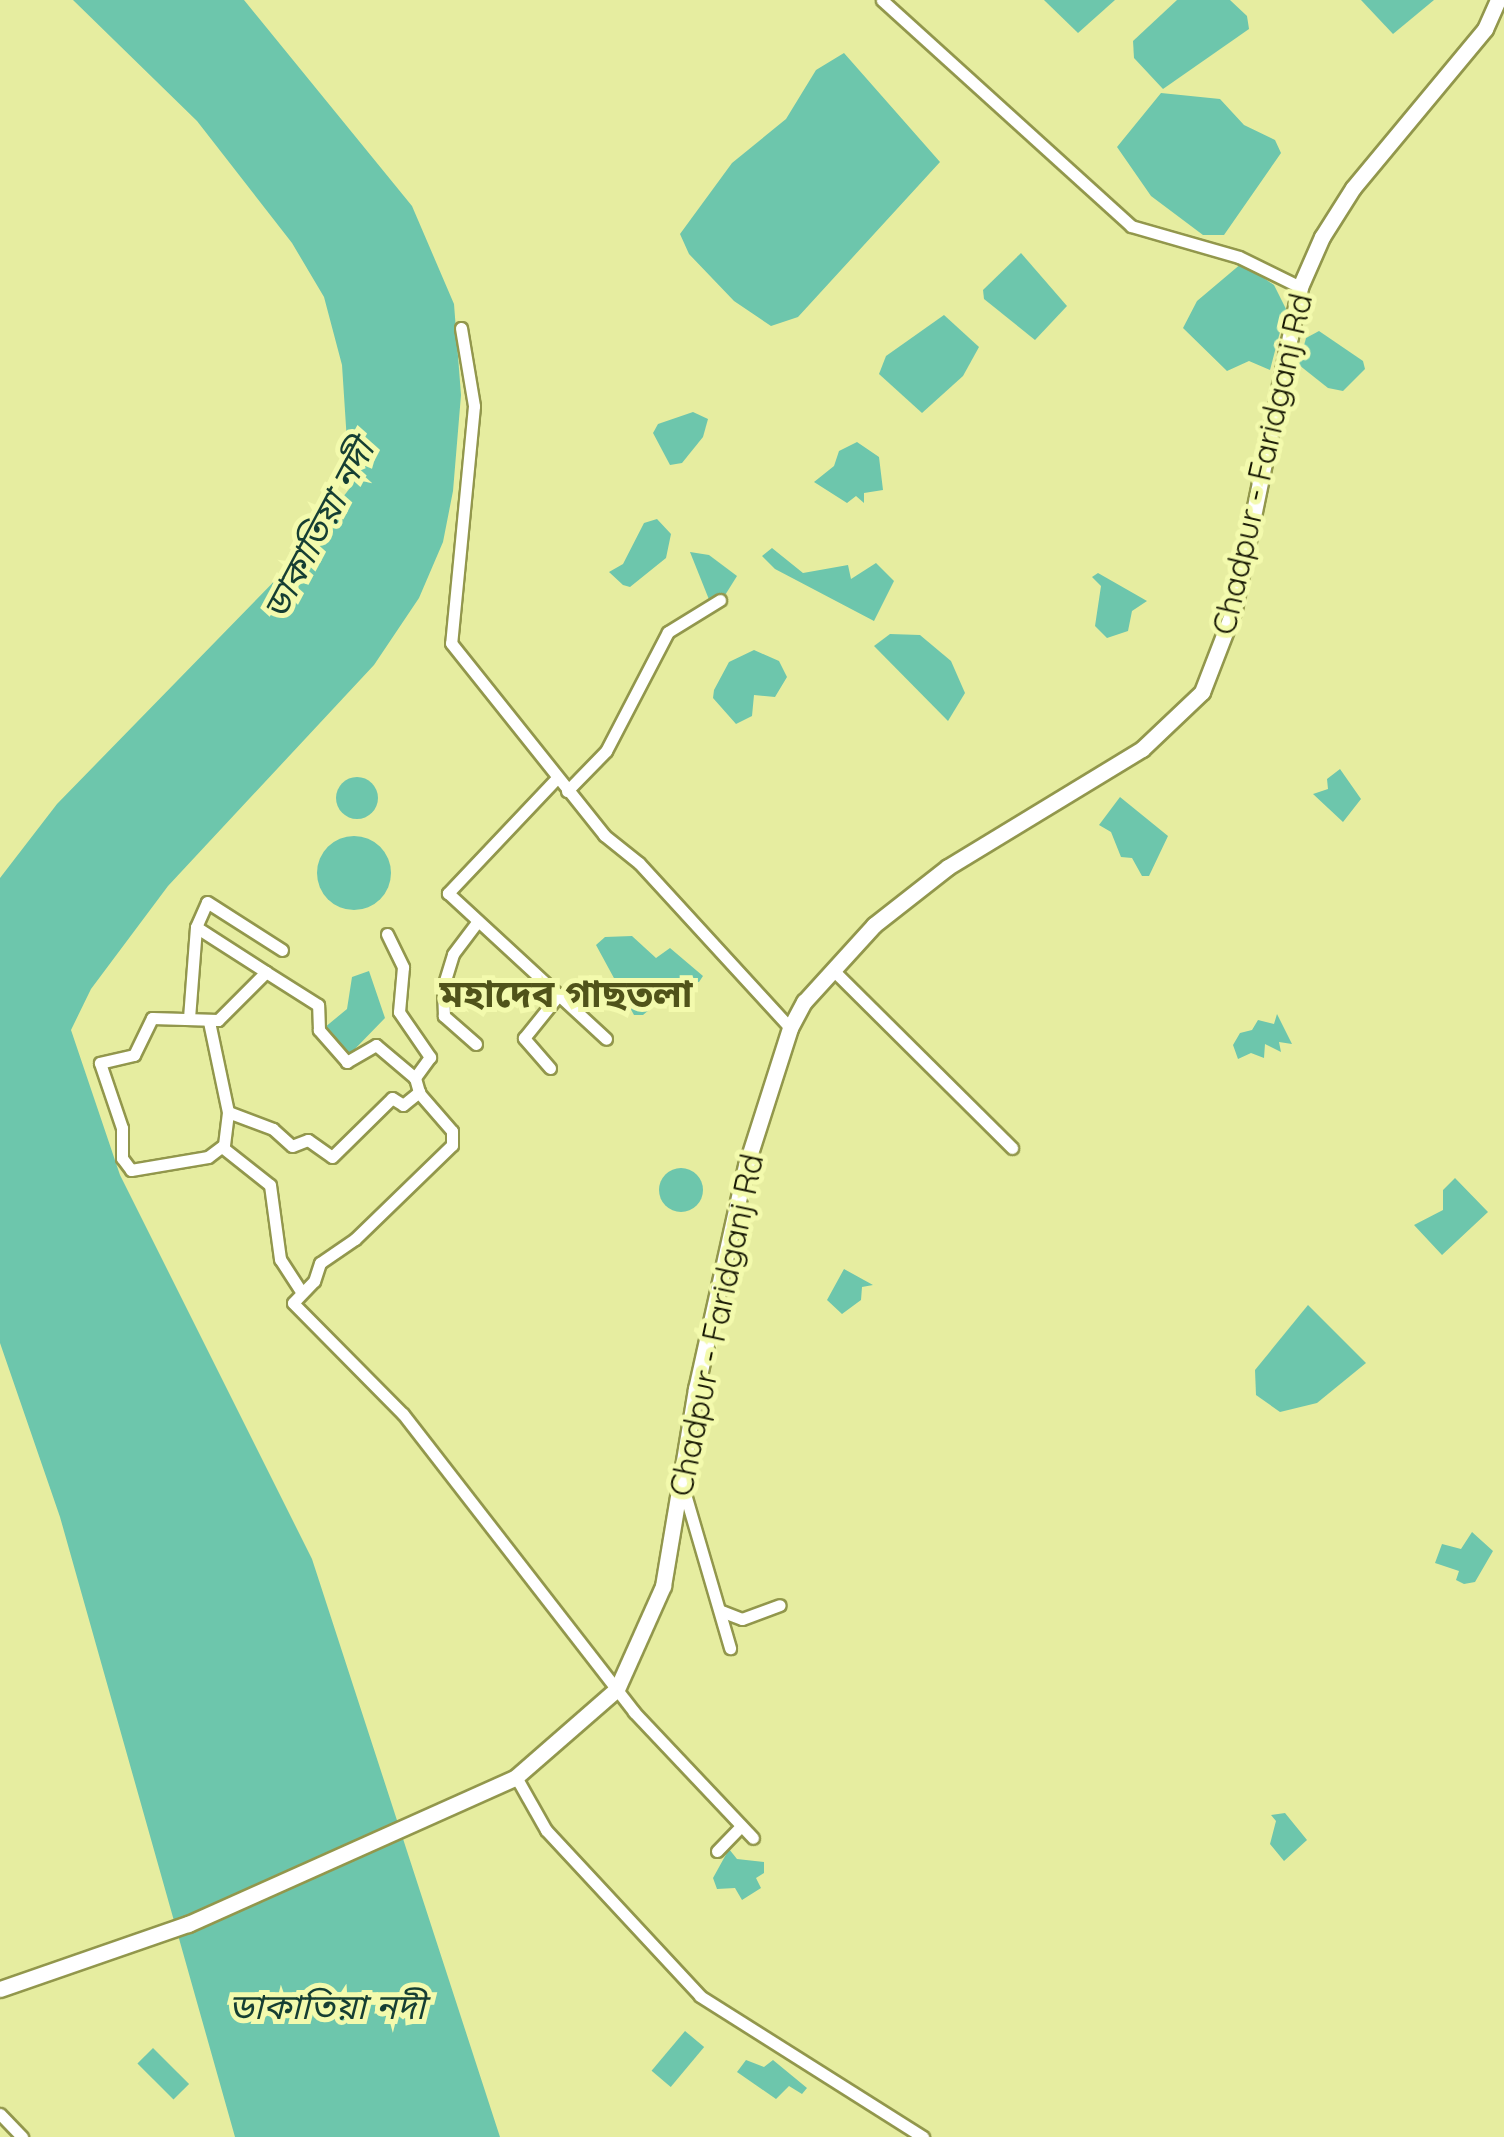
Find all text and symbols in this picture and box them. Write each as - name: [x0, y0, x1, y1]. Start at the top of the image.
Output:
- street label: Chadpur - Faridganj Rd: [1204, 290, 1320, 638]
- water label: ডাকাতিয়া নদী: [253, 432, 383, 626]
- district label: মহাদেব গাছতলা: [439, 971, 693, 1017]
- street label: Chadpur - Faridganj Rd: [661, 1150, 771, 1500]
- water label: ডাকাতিয়া নদী: [229, 1985, 425, 2027]

